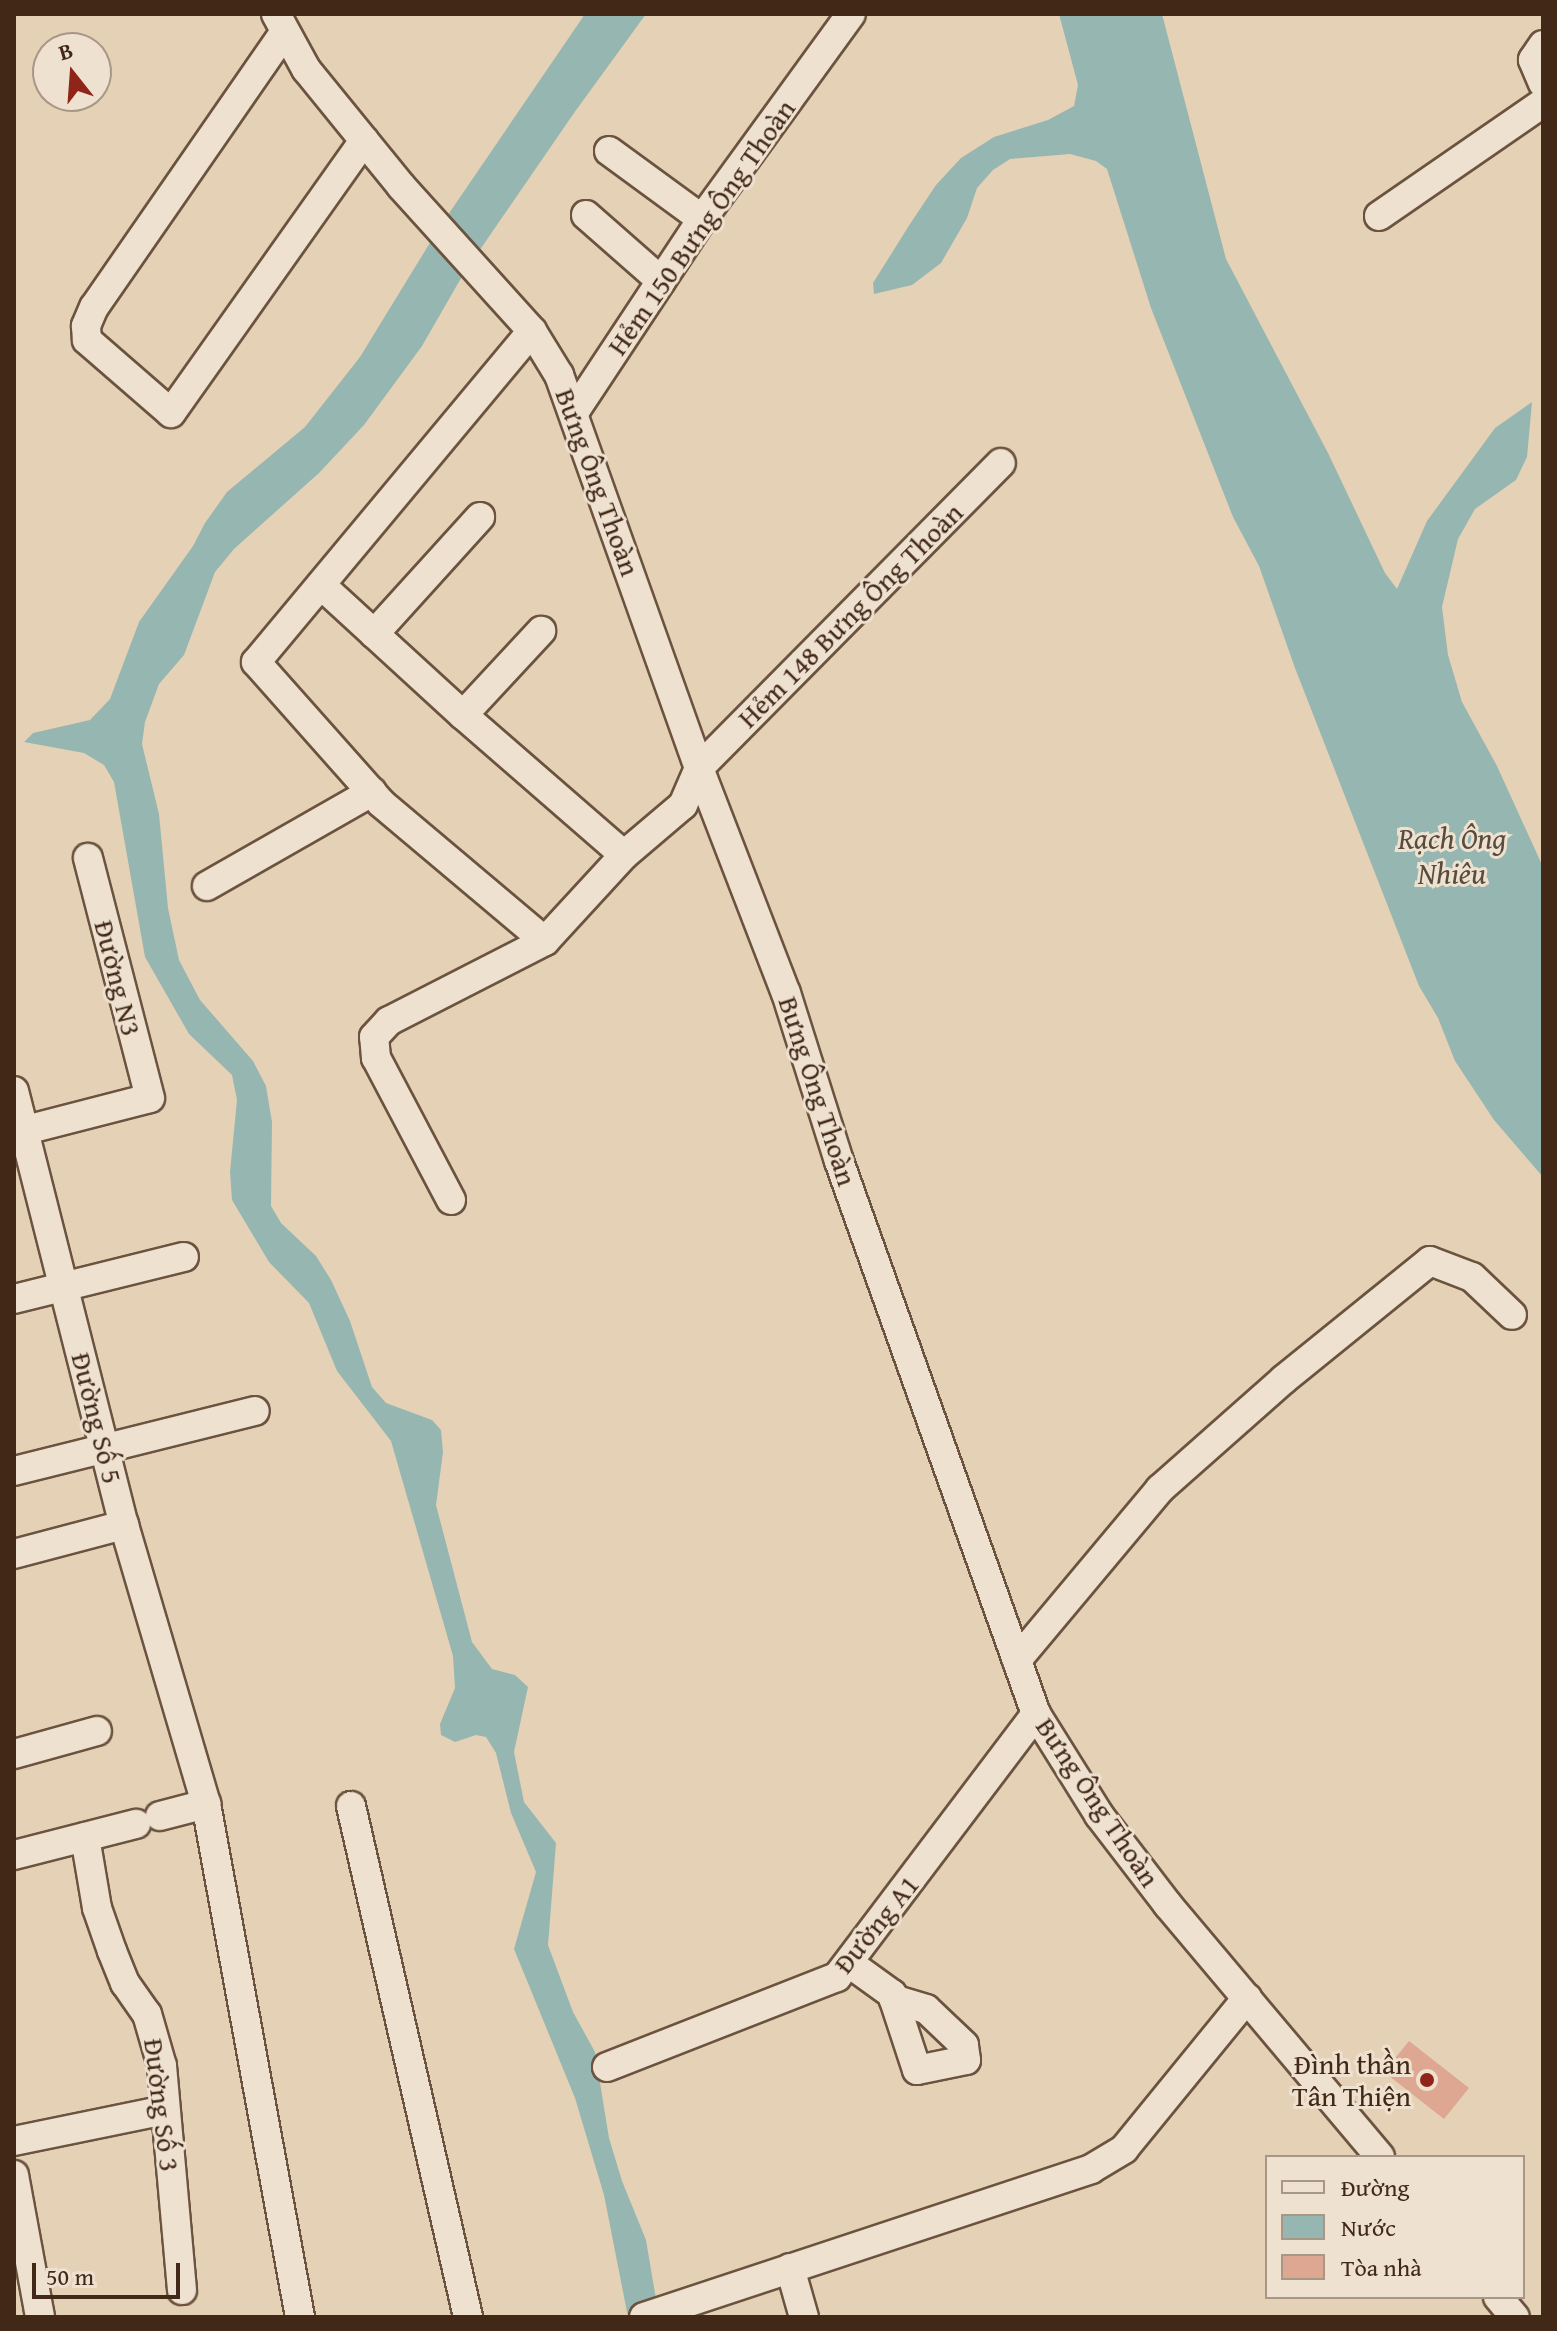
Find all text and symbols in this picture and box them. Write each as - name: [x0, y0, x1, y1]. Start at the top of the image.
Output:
- north arrow: [32, 32, 112, 112]
- text: B: [54, 34, 77, 68]
- street label: Hẻm 150 Bưng Ông Thoàn: [600, 93, 802, 361]
- street label: Bưng Ông Thoàn: [549, 384, 647, 580]
- street label: Hẻm 148 Bưng Ông Thoàn: [731, 496, 969, 734]
- water label: Rạch Ông Nhiêu: [1398, 820, 1506, 890]
- street label: Đường N3: [87, 917, 149, 1039]
- street label: Bưng Ông Thoàn: [772, 992, 864, 1190]
- street label: Đường Số 5: [65, 1349, 129, 1487]
- street label: Bưng Ông Thoàn: [1029, 1711, 1167, 1893]
- street label: Đường A1: [826, 1868, 926, 1980]
- street label: Đường Số 3: [137, 2037, 187, 2173]
- place label: Đình thần Tân Thiện: [1292, 2047, 1411, 2113]
- marker: Đình thần Tân Thiện: [1418, 2071, 1436, 2089]
- legend: [1265, 2155, 1525, 2299]
- text: Đường: [1341, 2170, 1410, 2205]
- text: Nước: [1341, 2210, 1396, 2245]
- scale bar: [36, 2247, 184, 2297]
- text: Tòa nhà: [1341, 2250, 1422, 2285]
- text: 50 m: [46, 2259, 94, 2294]

